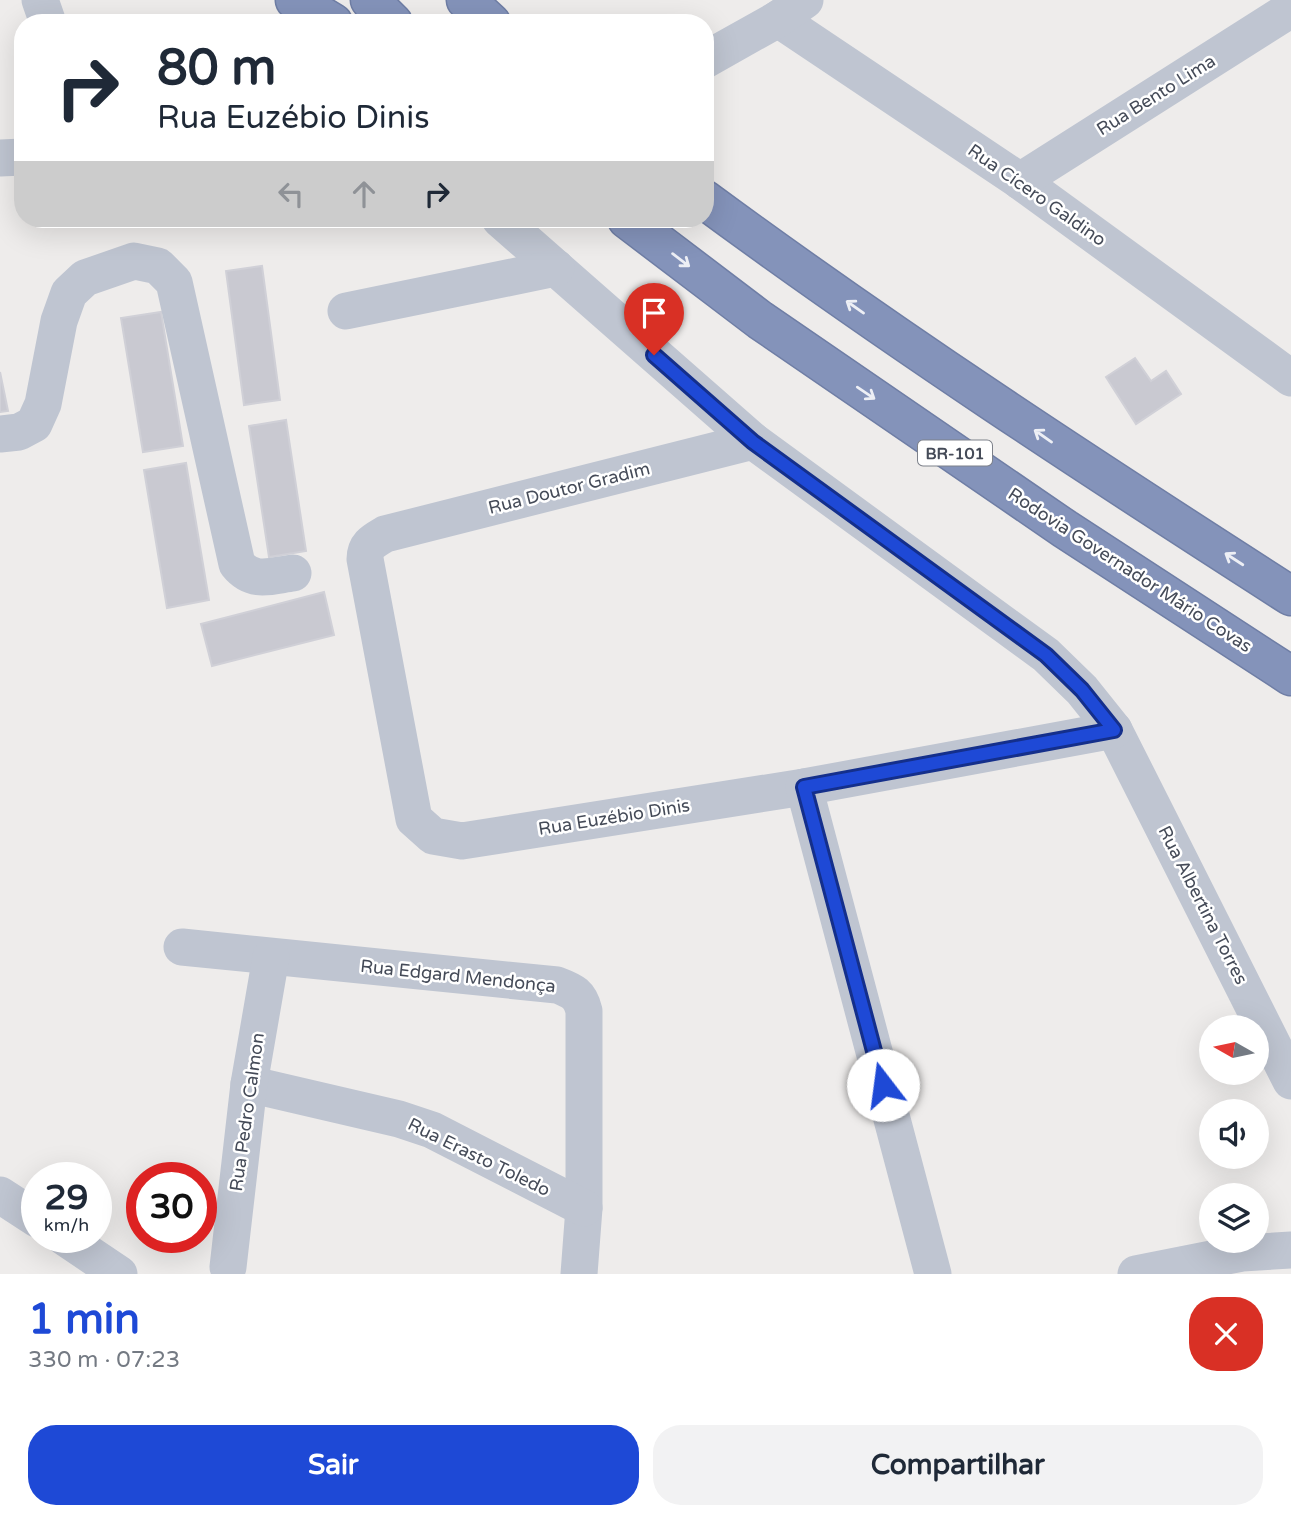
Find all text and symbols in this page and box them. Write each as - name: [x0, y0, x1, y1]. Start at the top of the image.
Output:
- text: 80 m: [157, 39, 276, 98]
- icon: right: [42, 42, 133, 133]
- street label: Rua Bento Lima: [1093, 50, 1219, 140]
- text: Rua Euzébio Dinis: [157, 99, 430, 137]
- street label: Rua Cícero Galdino: [964, 139, 1110, 251]
- icon: left: [272, 175, 310, 213]
- icon: ahead: [345, 175, 383, 213]
- icon: right: [418, 175, 456, 213]
- one-way arrow: [671, 253, 690, 268]
- pin: [624, 283, 684, 355]
- icon: arrive: [635, 294, 673, 332]
- one-way arrow: [846, 300, 865, 314]
- one-way arrow: [856, 385, 875, 400]
- one-way arrow: [1033, 429, 1053, 443]
- road number: BR-101: [918, 440, 992, 466]
- street label: Rua Doutor Gradim: [486, 457, 652, 519]
- street label: Rodovia Governador Mário Covas: [1004, 483, 1256, 657]
- one-way arrow: [1224, 552, 1244, 566]
- street label: Rua Euzébio Dinis: [537, 794, 691, 840]
- street label: Rua Albertina Torres: [1153, 822, 1253, 988]
- street label: Rua Edgard Mendonça: [359, 955, 557, 997]
- north arrow: [1199, 1015, 1269, 1085]
- map controls: [1199, 1015, 1269, 1253]
- street label: Rua Pedro Calmon: [225, 1031, 269, 1193]
- position arrow: [846, 1048, 920, 1122]
- button: sound: [1199, 1099, 1269, 1169]
- street label: Rua Erasto Toledo: [404, 1113, 554, 1201]
- speed limit sign: 30: [126, 1162, 217, 1253]
- text: 29: [45, 1177, 88, 1219]
- button: layers: [1199, 1183, 1269, 1253]
- text: km/h: [44, 1214, 89, 1236]
- text: 1 min: [28, 1294, 140, 1345]
- button: close: [1189, 1297, 1263, 1371]
- text: 330 m · 07:23: [28, 1346, 180, 1374]
- button: Sair: [28, 1425, 639, 1505]
- button: Compartilhar: [653, 1425, 1263, 1505]

